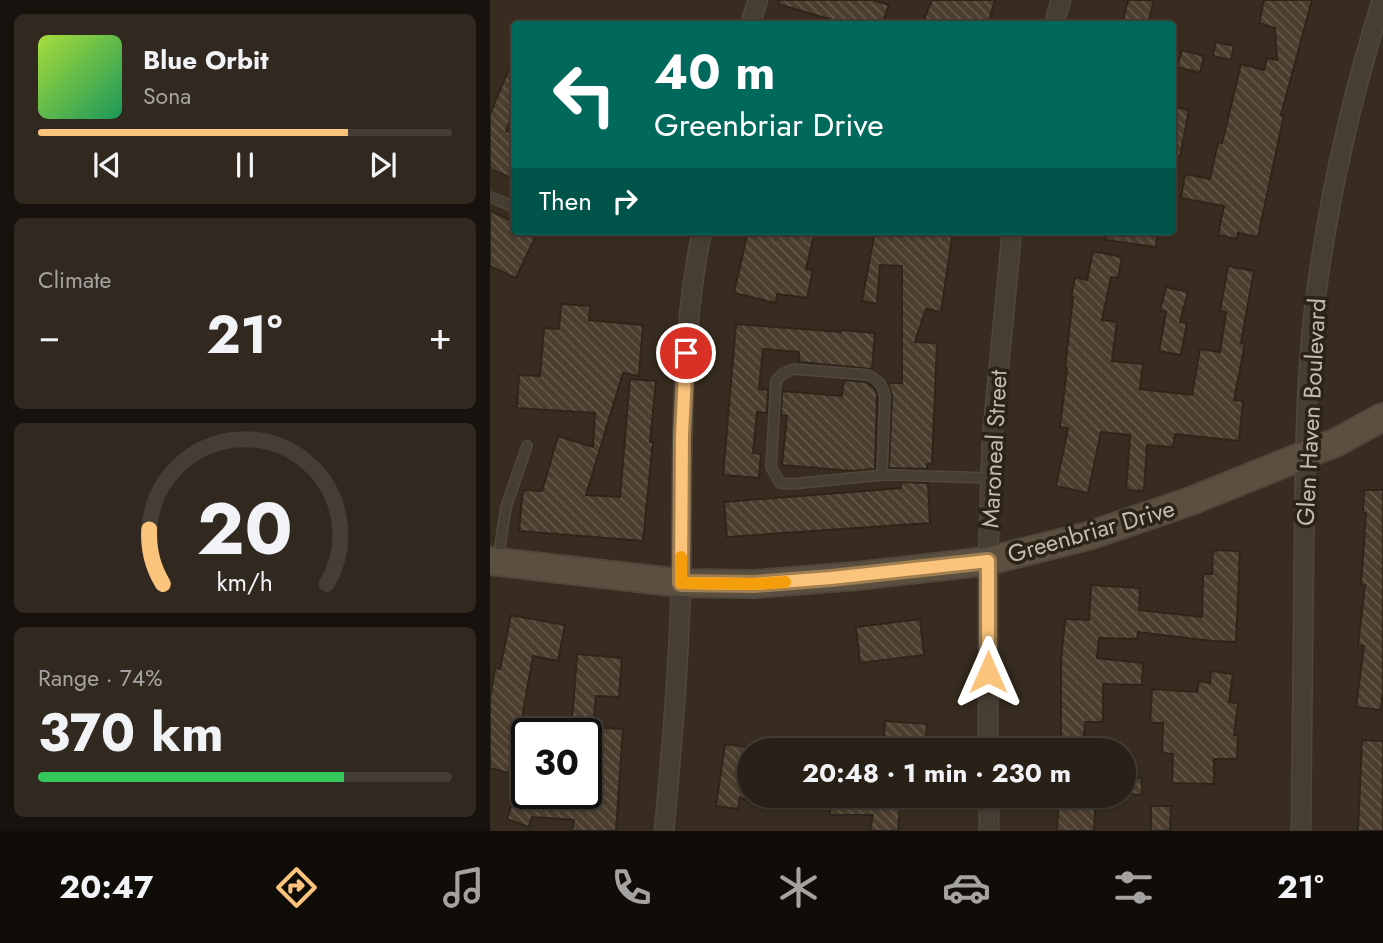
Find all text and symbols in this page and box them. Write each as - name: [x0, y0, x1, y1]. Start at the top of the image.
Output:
- text: 40 m: [654, 37, 776, 107]
- text: Blue Orbit: [143, 41, 268, 79]
- icon: left: [539, 49, 630, 140]
- text: Sona: [143, 79, 191, 113]
- text: Greenbriar Drive: [654, 102, 884, 148]
- icon: previous: [88, 146, 126, 184]
- icon: pause: [226, 146, 264, 184]
- icon: next: [364, 146, 402, 184]
- text: Then: [539, 182, 592, 220]
- icon: right: [606, 182, 644, 220]
- text: Climate: [38, 263, 111, 297]
- text: 21°: [207, 297, 283, 373]
- street label: Glen Haven Boulevard: [1288, 297, 1334, 527]
- text: −: [38, 308, 60, 363]
- text: +: [429, 308, 452, 363]
- pin: [656, 323, 716, 383]
- icon: arrive: [667, 334, 705, 372]
- street label: Maroneal Street: [972, 369, 1016, 529]
- text: 20: [197, 476, 293, 581]
- street label: Greenbriar Drive: [1003, 490, 1179, 572]
- text: km/h: [217, 563, 273, 599]
- position arrow: [951, 635, 1025, 709]
- text: Range · 74%: [38, 661, 162, 695]
- text: 370 km: [38, 695, 224, 771]
- speed limit sign: 30: [511, 718, 602, 809]
- text: 20:48 · 1 min · 230 m: [802, 754, 1071, 792]
- icon: directions: [272, 863, 321, 912]
- icon: music: [439, 863, 488, 912]
- icon: phone: [607, 863, 656, 912]
- icon: climate: [774, 863, 823, 912]
- icon: car: [942, 863, 991, 912]
- icon: filters: [1109, 863, 1158, 912]
- text: 20:47: [59, 864, 153, 910]
- text: 21°: [1277, 864, 1324, 910]

